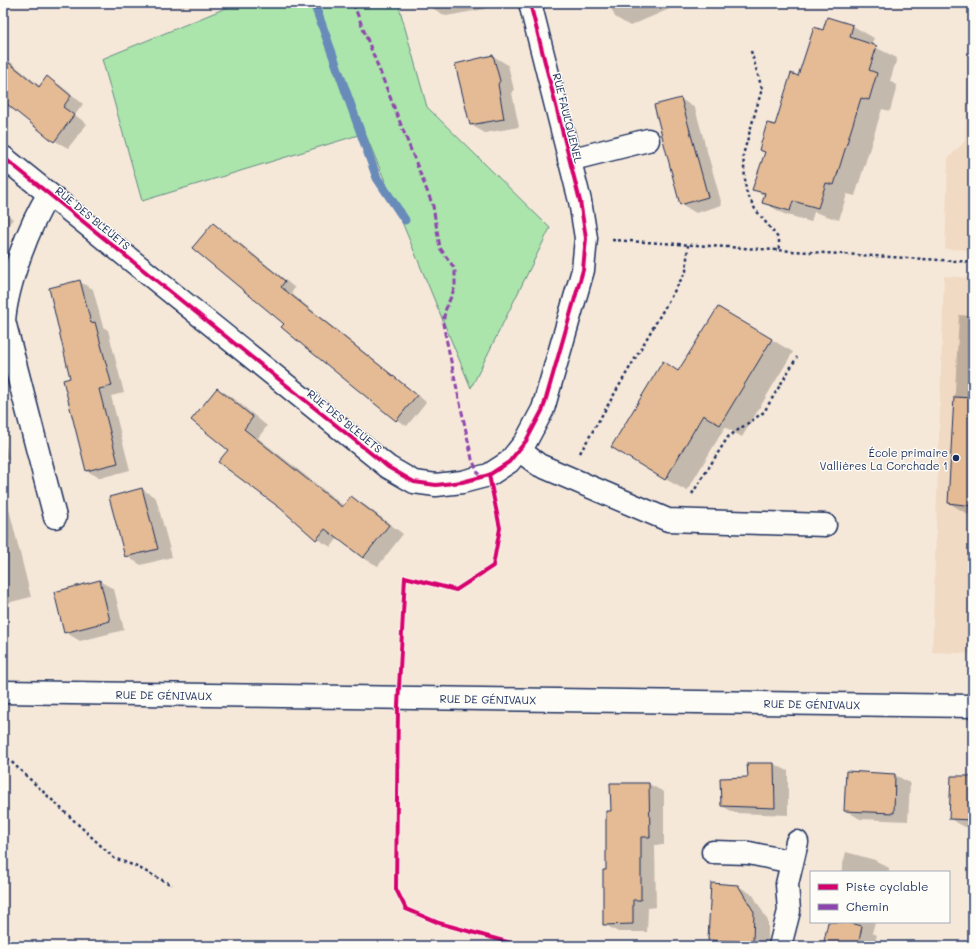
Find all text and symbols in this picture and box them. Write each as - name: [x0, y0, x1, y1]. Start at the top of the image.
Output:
- street label: RUE FAULQUENEL: [550, 71, 586, 165]
- street label: RUE DES BLEUETS: [52, 183, 134, 253]
- street label: RUE DES BLEUETS: [304, 386, 386, 456]
- place label: École primaire Vallières La Corchade 1: [819, 445, 948, 473]
- marker: École primaire Vallières La Corchade 1: [951, 453, 961, 463]
- street label: RUE DE GÉNIVAUX: [116, 687, 212, 703]
- street label: RUE DE GÉNIVAUX: [440, 691, 536, 707]
- street label: RUE DE GÉNIVAUX: [764, 696, 860, 712]
- legend: [810, 871, 950, 923]
- text: Piste cyclable: [846, 878, 928, 894]
- text: Chemin: [846, 898, 889, 914]

